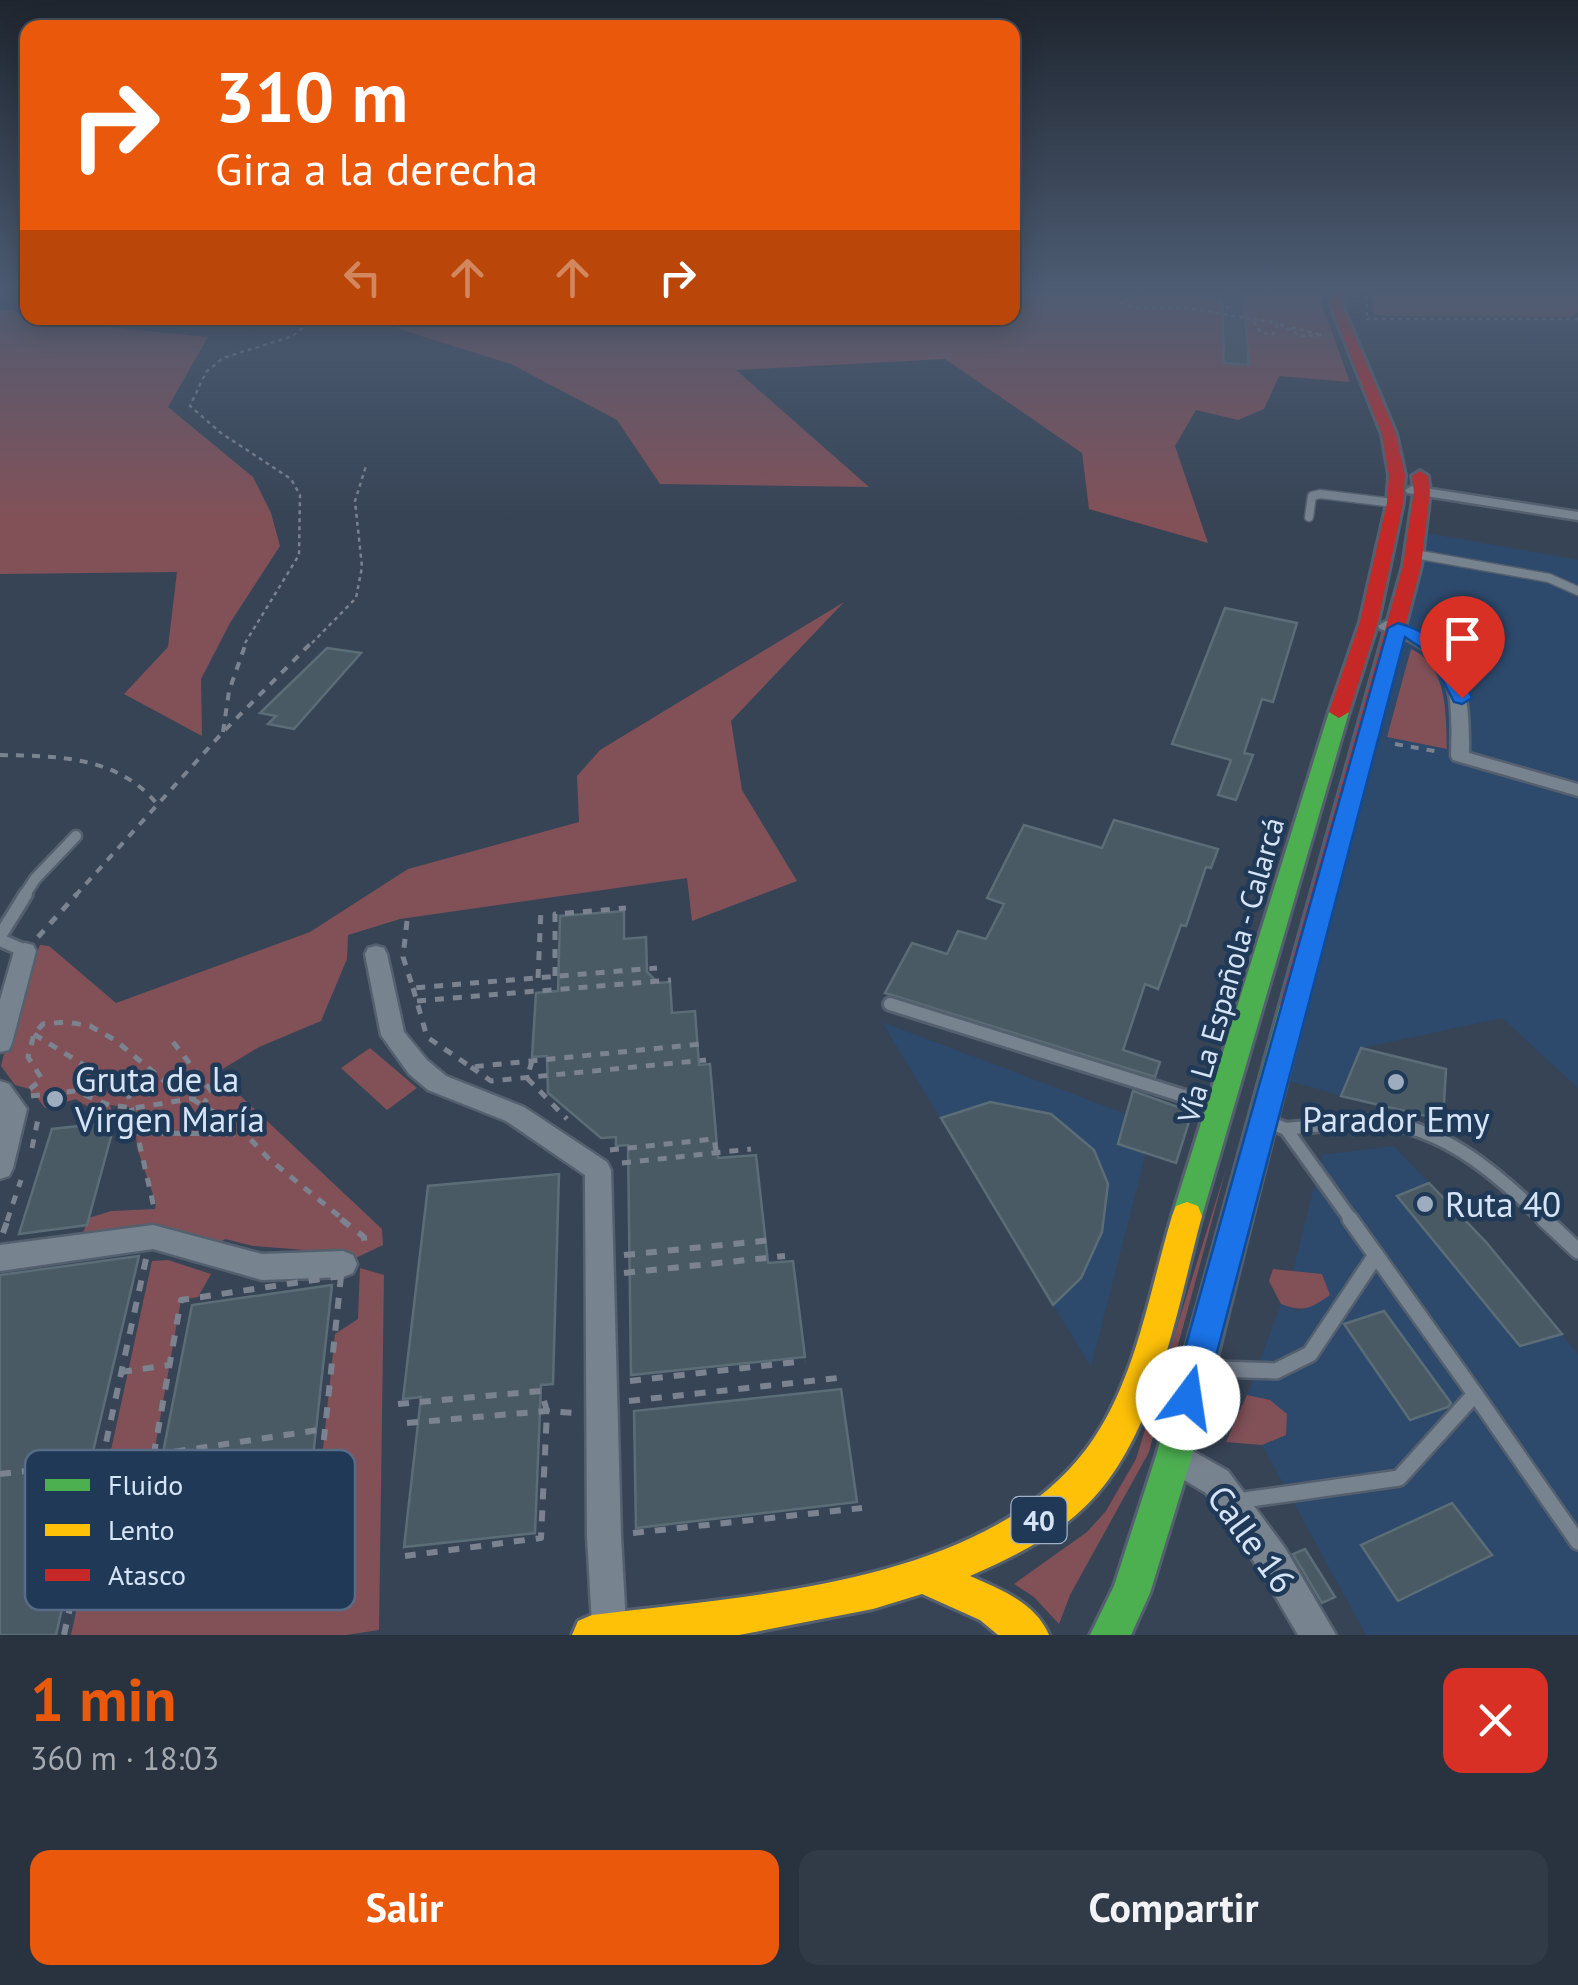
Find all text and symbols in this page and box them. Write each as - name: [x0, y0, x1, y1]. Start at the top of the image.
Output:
- text: 310 m: [215, 51, 408, 141]
- icon: right: [50, 60, 180, 190]
- text: Gira a la derecha: [215, 139, 538, 197]
- icon: left: [335, 250, 390, 305]
- icon: ahead: [440, 250, 495, 305]
- icon: ahead: [545, 250, 600, 305]
- icon: right: [650, 250, 705, 305]
- pin: [1420, 596, 1505, 699]
- icon: arrive: [1435, 611, 1490, 666]
- street label: Vía La Española - Calarcá: [1167, 813, 1292, 1128]
- place label: Gruta de la Virgen María: [74, 1056, 265, 1142]
- marker: Parador Emy: [1385, 1071, 1407, 1093]
- marker: Gruta de la Virgen María: [44, 1088, 66, 1110]
- place label: Parador Emy: [1302, 1096, 1490, 1142]
- place label: Ruta 40: [1445, 1181, 1561, 1227]
- marker: Ruta 40: [1414, 1193, 1436, 1215]
- position arrow: [1136, 1346, 1240, 1450]
- legend: [25, 1450, 355, 1610]
- text: Fluido: [108, 1466, 183, 1503]
- street label: Calle 16: [1197, 1476, 1307, 1602]
- road number: 40: [1012, 1497, 1066, 1543]
- text: Lento: [108, 1511, 175, 1548]
- text: Atasco: [108, 1556, 186, 1593]
- text: 1 min: [30, 1660, 176, 1738]
- button: close: [1443, 1668, 1548, 1773]
- text: 360 m · 18:03: [30, 1737, 219, 1779]
- button: Salir: [30, 1850, 779, 1965]
- button: Compartir: [799, 1850, 1548, 1965]

